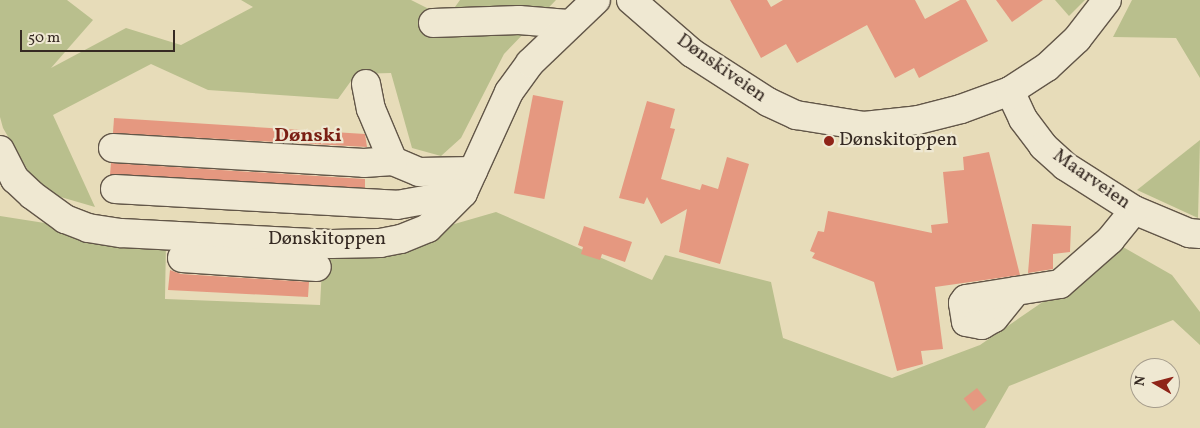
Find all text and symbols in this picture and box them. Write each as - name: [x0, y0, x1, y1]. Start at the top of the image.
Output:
- scale bar: [22, 20, 178, 52]
- text: 50 m: [28, 28, 60, 49]
- street label: Dønskiveien: [672, 30, 770, 108]
- district label: Dønski: [274, 124, 342, 148]
- place label: Dønskitoppen: [839, 130, 957, 152]
- marker: Dønskitoppen: [823, 135, 835, 147]
- street label: Maarveien: [1048, 145, 1134, 215]
- street label: Dønskitoppen: [268, 229, 386, 251]
- north arrow: [1130, 358, 1180, 408]
- text: N: [1131, 375, 1151, 387]

